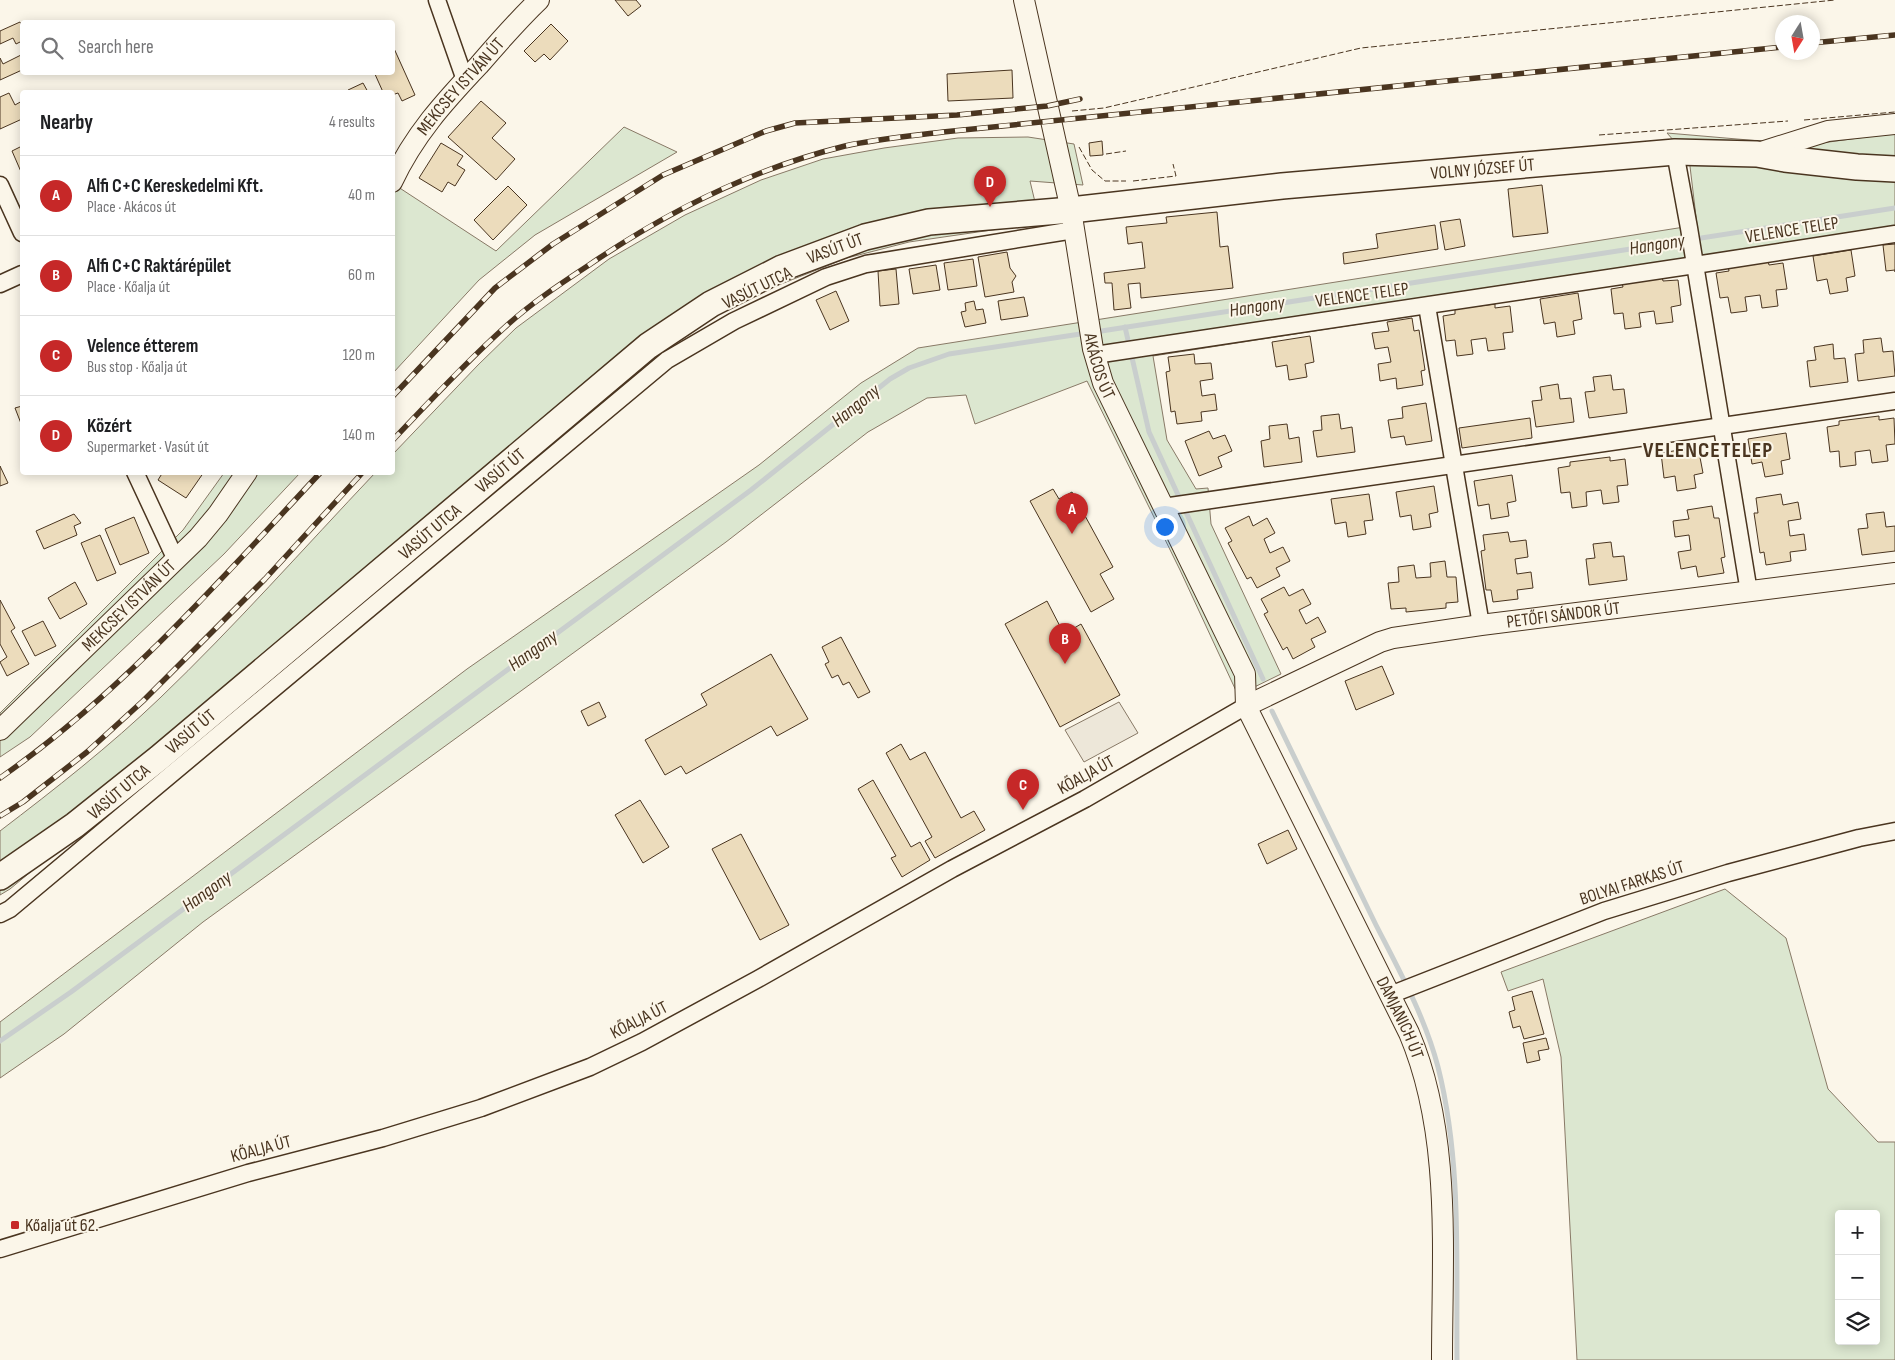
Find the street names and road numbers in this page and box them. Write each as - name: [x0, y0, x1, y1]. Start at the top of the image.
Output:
- street label: MEKCSEY ISTVÁN ÚT: [412, 33, 508, 139]
- street label: VOLNY JÓZSEF ÚT: [1430, 154, 1535, 184]
- street label: VELENCE TELEP: [1744, 212, 1841, 248]
- street label: VASÚT ÚT: [804, 228, 866, 268]
- street label: VASÚT UTCA: [719, 262, 795, 314]
- street label: VELENCE TELEP: [1314, 278, 1410, 312]
- street label: AKÁCOS ÚT: [1080, 331, 1120, 402]
- street label: VASÚT ÚT: [471, 444, 529, 497]
- street label: VASÚT UTCA: [395, 500, 465, 564]
- street label: MEKCSEY ISTVÁN ÚT: [77, 555, 180, 656]
- street label: PETŐFI SÁNDOR ÚT: [1505, 597, 1621, 632]
- street label: VASÚT ÚT: [161, 705, 220, 758]
- street label: KŐALJA ÚT: [1054, 751, 1118, 799]
- street label: VASÚT UTCA: [84, 760, 154, 824]
- street label: BOLYAI FARKAS ÚT: [1577, 856, 1687, 910]
- street label: DAMJANICH ÚT: [1372, 973, 1428, 1061]
- street label: KŐALJA ÚT: [607, 997, 671, 1043]
- street label: KŐALJA ÚT: [228, 1131, 294, 1167]

